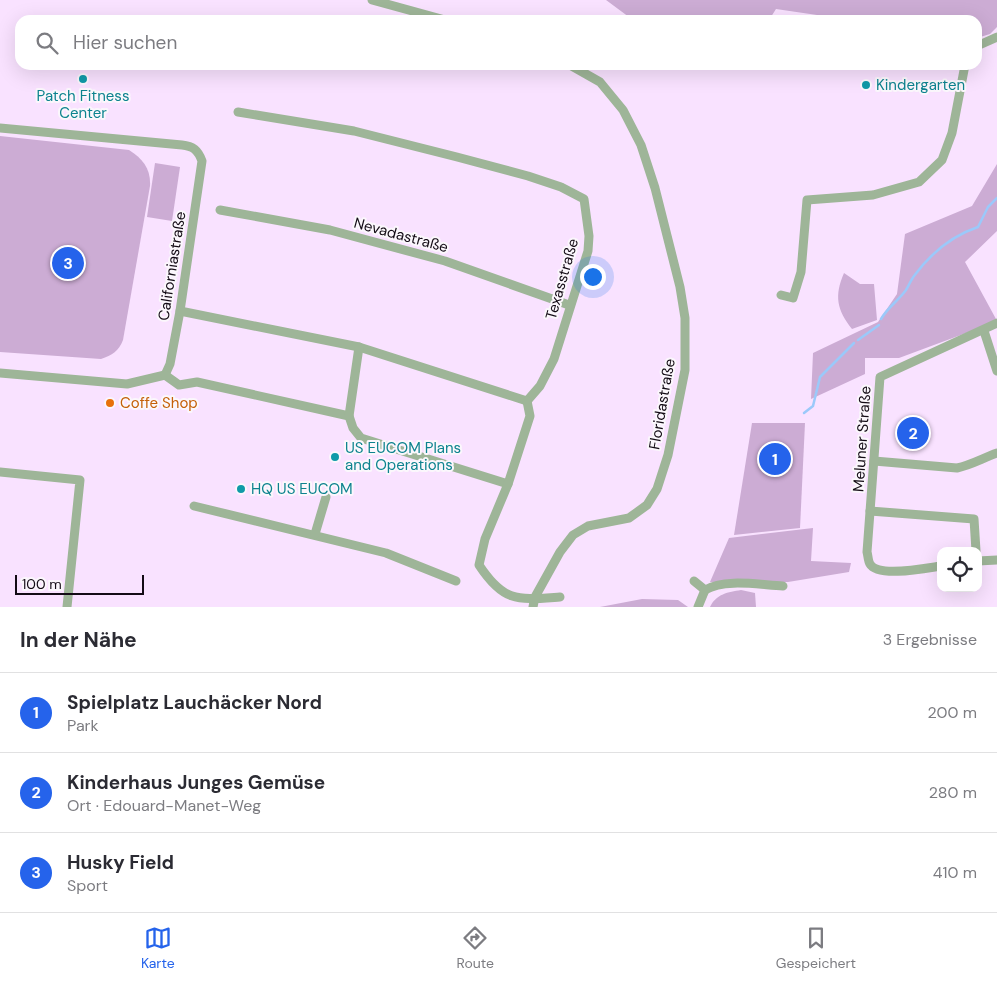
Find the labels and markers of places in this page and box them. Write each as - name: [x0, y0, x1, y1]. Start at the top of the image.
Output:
- marker: Patch Fitness Center: [77, 73, 89, 85]
- place label: Kindergarten: [876, 75, 965, 95]
- marker: Kindergarten: [860, 79, 872, 91]
- place label: Patch Fitness Center: [37, 86, 129, 123]
- pin: 3: [52, 244, 84, 282]
- place label: Coffe Shop: [120, 393, 198, 413]
- marker: Coffe Shop: [104, 397, 116, 409]
- pin: 2: [897, 414, 929, 452]
- place label: US EUCOM Plans and Operations: [345, 438, 461, 475]
- pin: 1: [759, 440, 791, 478]
- marker: US EUCOM Plans and Operations: [329, 451, 341, 463]
- place label: HQ US EUCOM: [251, 479, 353, 499]
- marker: HQ US EUCOM: [235, 483, 247, 495]

